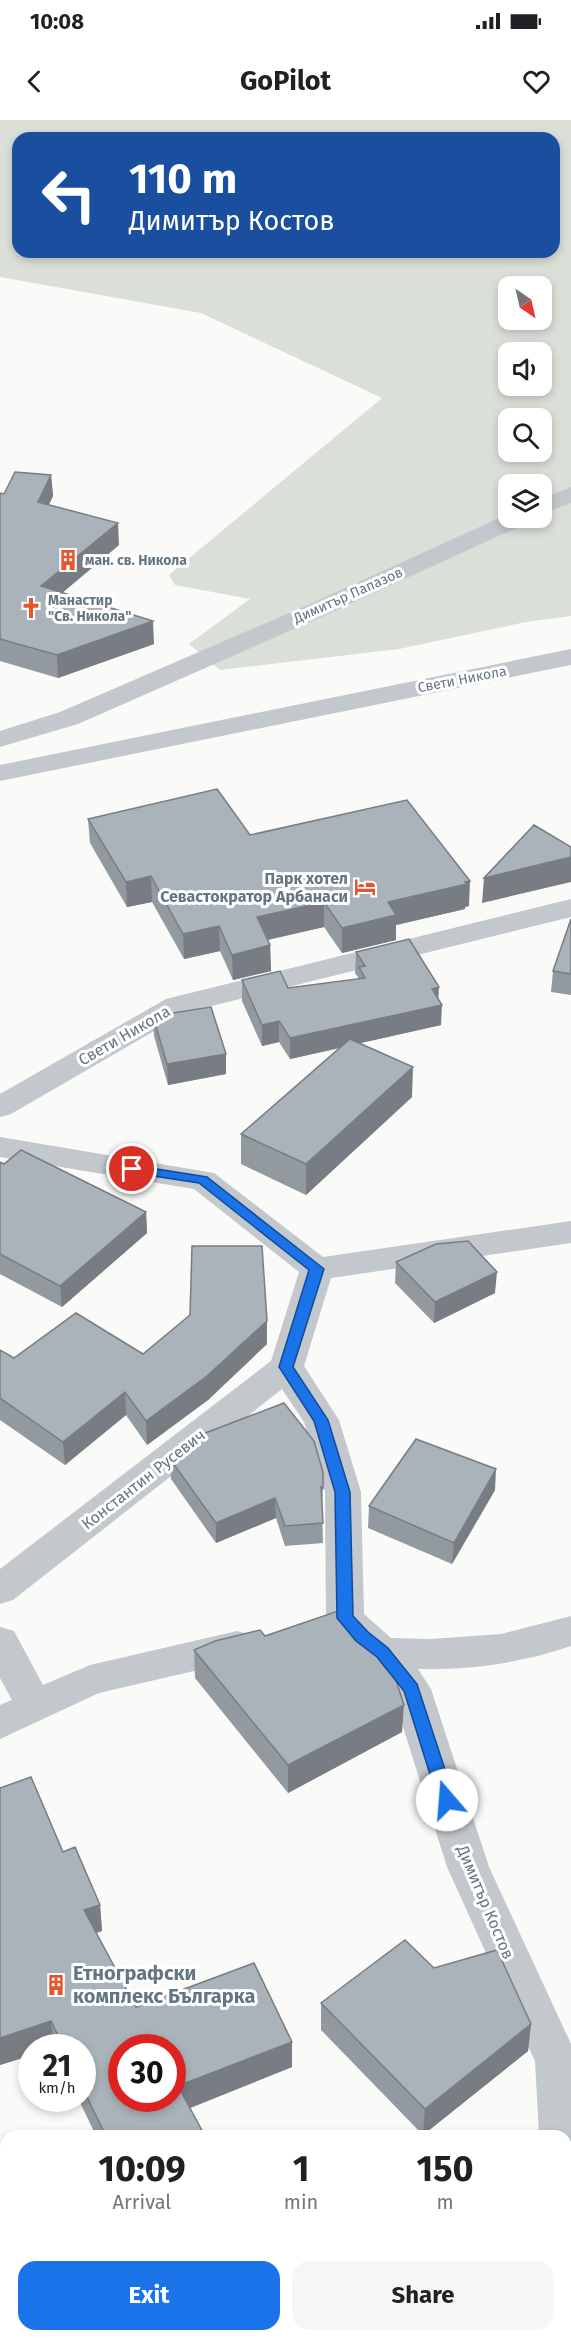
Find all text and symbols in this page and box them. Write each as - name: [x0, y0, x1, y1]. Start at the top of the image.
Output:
- text: 10:08: [30, 8, 84, 35]
- icon: back: [18, 65, 51, 98]
- text: GoPilot: [240, 65, 331, 97]
- icon: heart: [520, 65, 553, 98]
- text: 110 m: [129, 154, 237, 204]
- icon: left: [30, 156, 108, 234]
- text: Димитър Костов: [129, 205, 335, 237]
- north arrow: [498, 276, 552, 330]
- map controls: [498, 276, 552, 528]
- button: sound: [498, 342, 552, 396]
- button: search: [498, 408, 552, 462]
- button: layers: [498, 474, 552, 528]
- building icon: ман. св. Никола: [56, 548, 80, 572]
- place label: ман. св. Никола: [85, 552, 187, 569]
- street label: Димитър Папазов: [290, 564, 405, 628]
- place label: Манастир "Св. Никола": [48, 592, 131, 625]
- church icon: Манастир "Св. Никола": [19, 596, 43, 620]
- street label: Свети Никола: [416, 663, 508, 696]
- place label: Парк хотел Севастократор Арбанаси: [160, 869, 348, 906]
- hotel icon: Парк хотел Севастократор Арбанаси: [353, 875, 377, 899]
- street label: Свети Никола: [75, 1002, 174, 1069]
- pin: [106, 1143, 157, 1194]
- icon: arrive: [115, 1152, 148, 1185]
- street label: Константин Русевич: [78, 1425, 209, 1534]
- position arrow: [415, 1768, 479, 1832]
- street label: Димитър Костов: [453, 1841, 518, 1962]
- place label: Етнографски комплекс Българка: [73, 1961, 255, 2008]
- building icon: Етнографски комплекс Българка: [44, 1973, 68, 1997]
- speed limit sign: 30: [108, 2034, 186, 2112]
- text: 21: [43, 2048, 71, 2084]
- text: km/h: [38, 2079, 76, 2097]
- text: 10:09: [98, 2147, 186, 2191]
- text: 1: [293, 2147, 309, 2191]
- text: 150: [417, 2147, 474, 2191]
- text: Arrival: [113, 2190, 171, 2214]
- text: min: [284, 2190, 318, 2214]
- text: m: [437, 2190, 454, 2214]
- button: Exit: [18, 2261, 280, 2330]
- button: Share: [292, 2261, 554, 2330]

